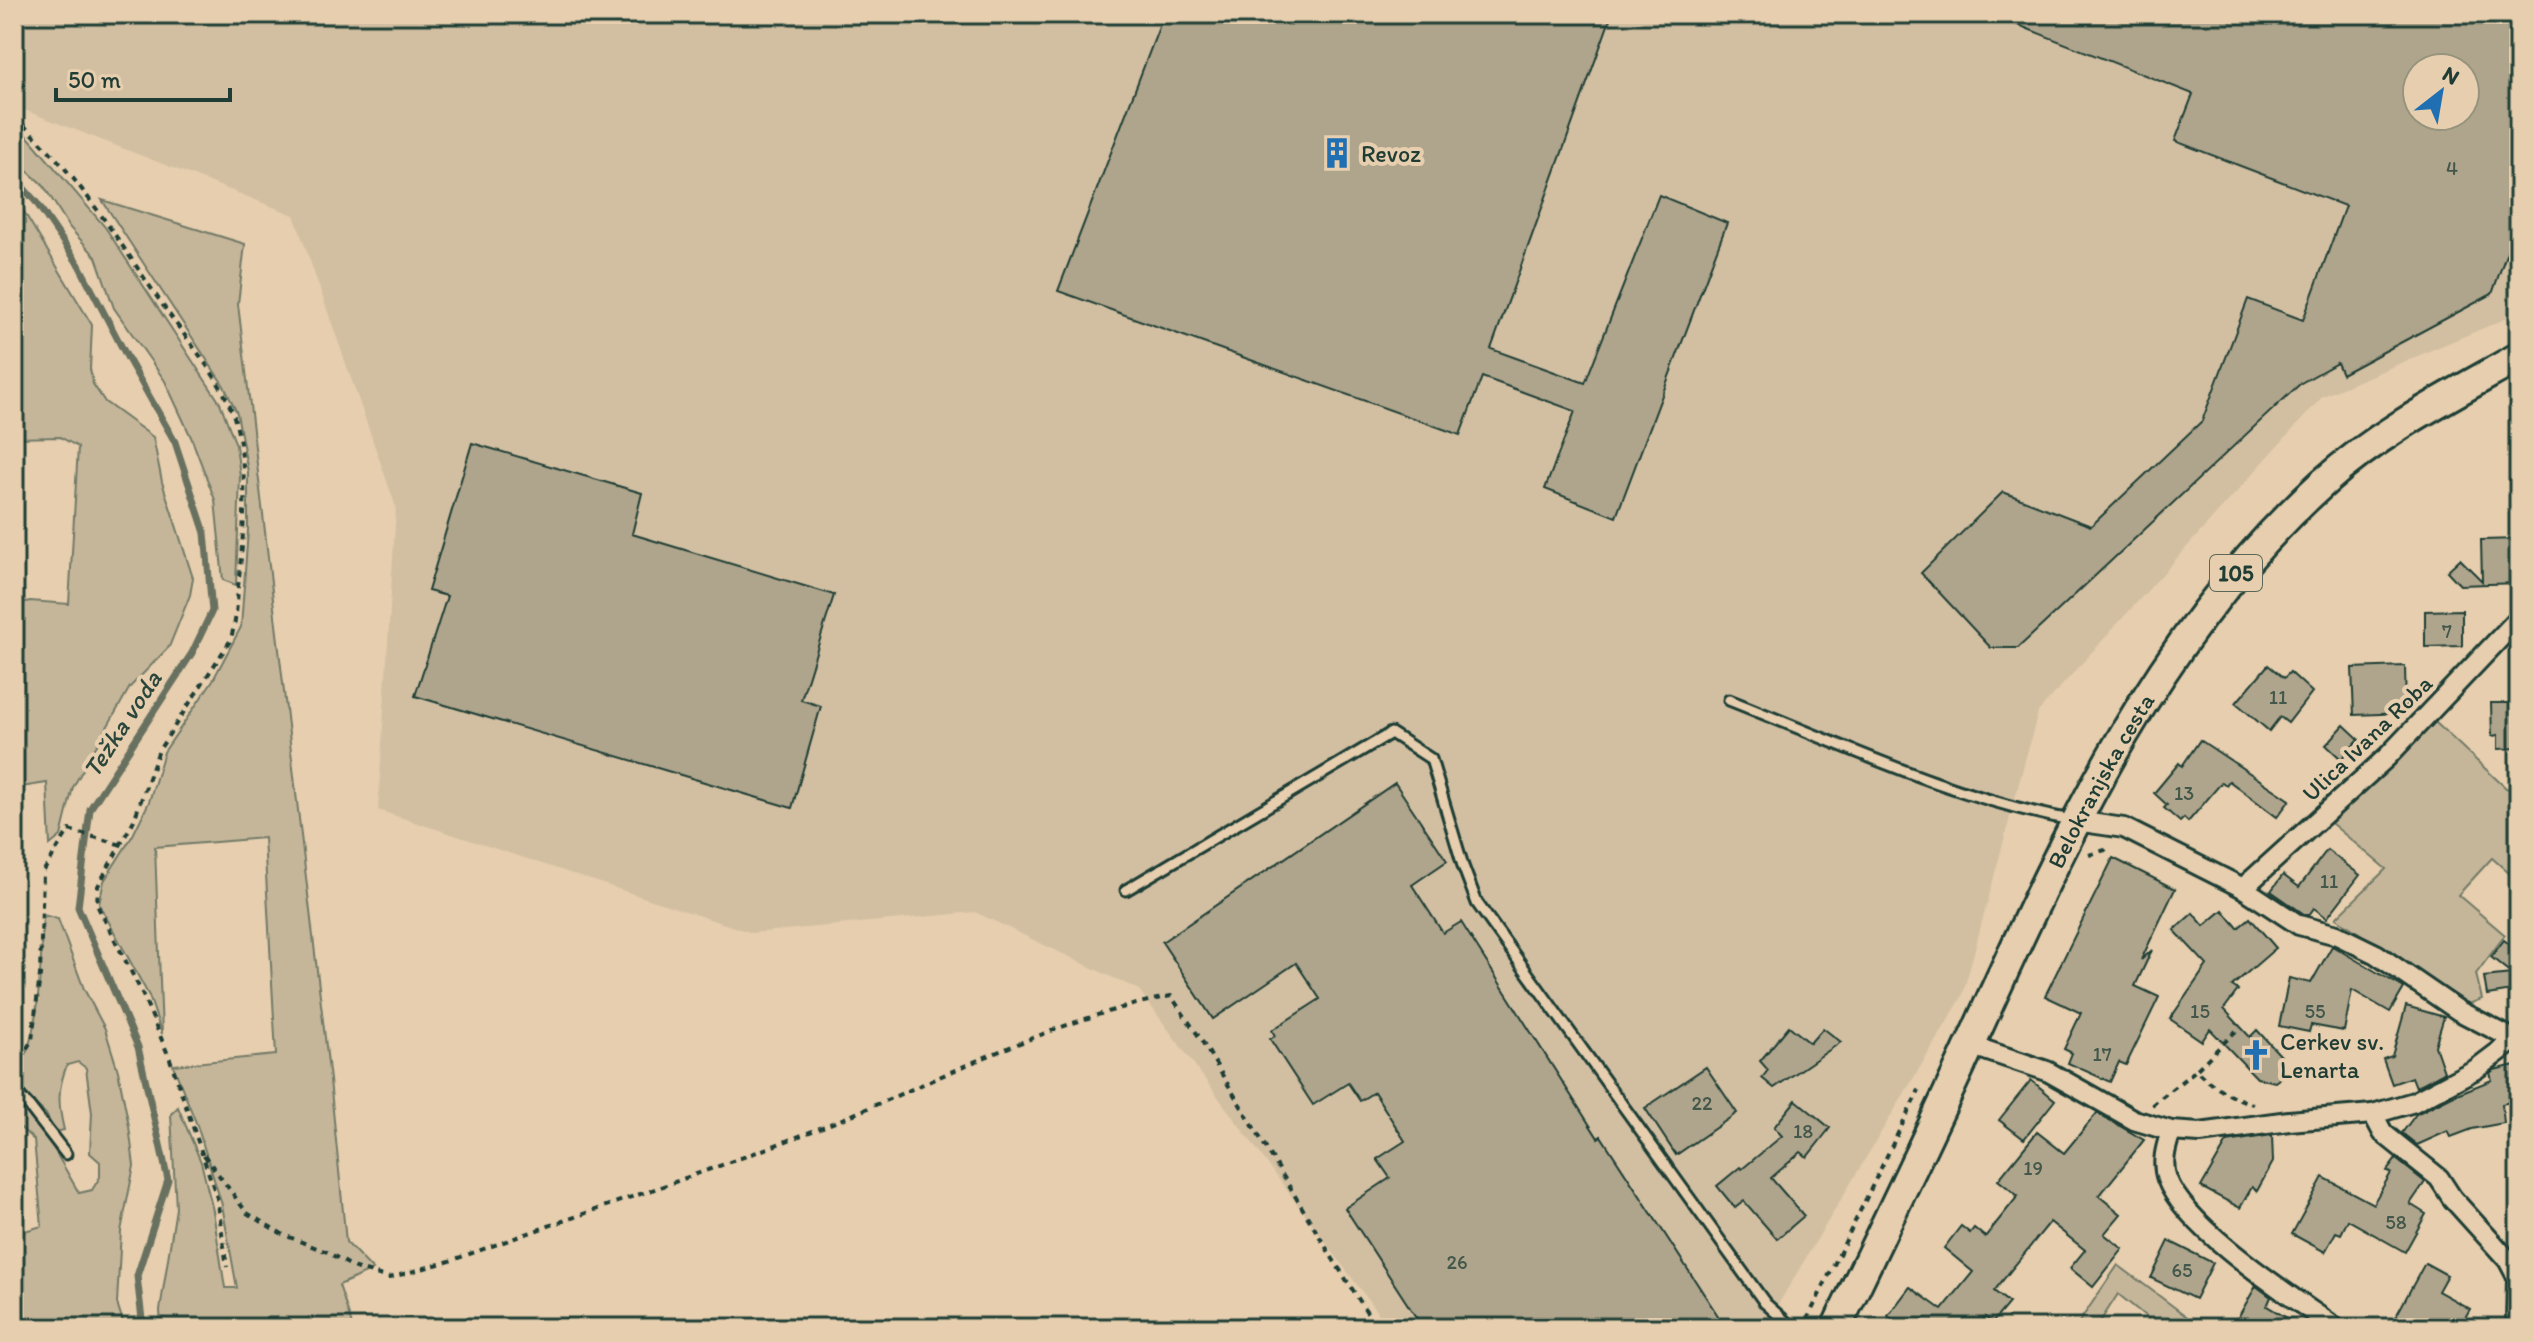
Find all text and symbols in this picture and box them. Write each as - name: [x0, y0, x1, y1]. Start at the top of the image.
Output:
- scale bar: [56, 52, 230, 102]
- north arrow: [2401, 52, 2481, 132]
- text: N: [2438, 60, 2464, 91]
- text: 50 m: [68, 65, 121, 94]
- building icon: Revoz: [1320, 136, 1354, 170]
- place label: Revoz: [1361, 139, 1421, 168]
- house number: 4: [2446, 156, 2458, 180]
- road number: 105: [2210, 555, 2262, 591]
- house number: 7: [2442, 619, 2452, 643]
- water label: Težka voda: [76, 664, 169, 784]
- street label: Ulica Ivana Roba: [2296, 668, 2439, 807]
- house number: 11: [2269, 685, 2287, 709]
- street label: Belokranjska cesta: [2040, 687, 2160, 873]
- house number: 13: [2174, 781, 2194, 805]
- house number: 11: [2320, 869, 2338, 893]
- house number: 15: [2190, 999, 2210, 1023]
- house number: 55: [2305, 999, 2326, 1023]
- place label: Cerkev sv. Lenarta: [2280, 1027, 2384, 1084]
- church icon: Cerkev sv. Lenarta: [2239, 1038, 2273, 1072]
- house number: 17: [2092, 1042, 2112, 1066]
- house number: 22: [1691, 1091, 1713, 1115]
- house number: 18: [1793, 1119, 1813, 1143]
- house number: 19: [2023, 1156, 2043, 1180]
- house number: 58: [2385, 1210, 2407, 1234]
- house number: 26: [1446, 1250, 1468, 1274]
- house number: 65: [2171, 1258, 2193, 1282]

